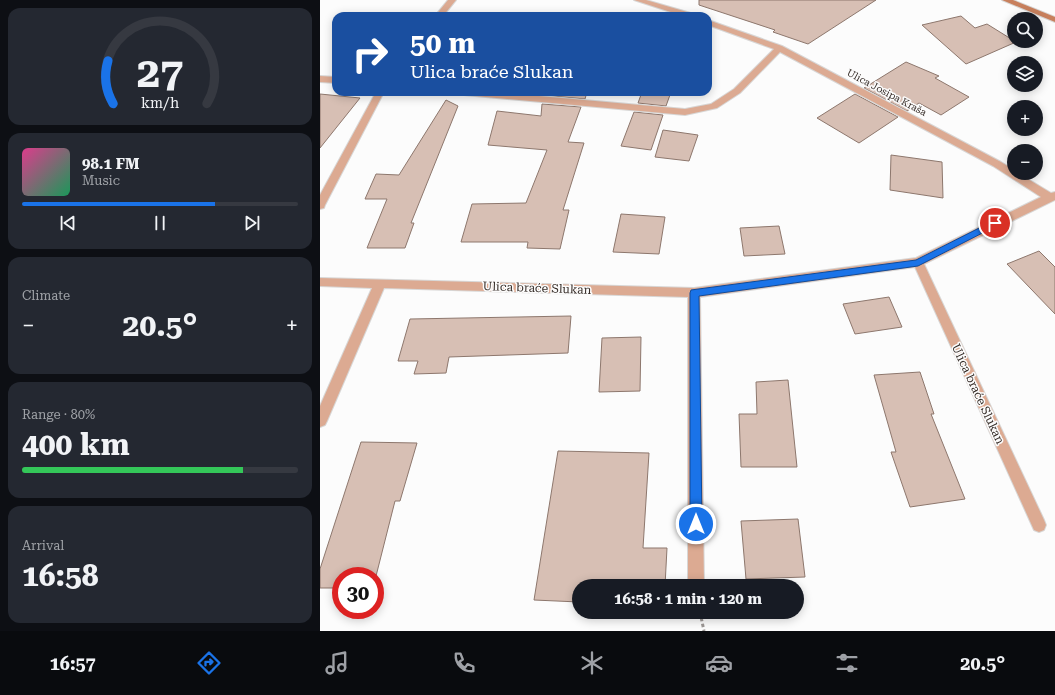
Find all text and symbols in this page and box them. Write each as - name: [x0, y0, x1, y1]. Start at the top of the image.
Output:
- map controls: [1007, 12, 1043, 180]
- button: search: [1007, 12, 1043, 48]
- text: 50 m: [410, 27, 475, 60]
- icon: right: [344, 28, 396, 80]
- text: 27: [137, 48, 183, 97]
- button: layers: [1007, 56, 1043, 92]
- text: Ulica braće Slukan: [410, 61, 573, 82]
- street label: Ulica Josipa Kraša: [845, 67, 929, 118]
- text: km/h: [141, 95, 179, 111]
- button: +: [1007, 100, 1043, 136]
- button: −: [1007, 144, 1043, 180]
- text: 98.1 FM: [82, 155, 139, 173]
- text: Music: [82, 173, 120, 188]
- pin: [978, 206, 1012, 240]
- icon: previous: [57, 212, 79, 234]
- icon: pause: [149, 212, 171, 234]
- icon: next: [241, 212, 263, 234]
- icon: arrive: [984, 212, 1006, 234]
- street label: Ulica braće Slukan: [482, 279, 592, 297]
- text: Climate: [22, 288, 70, 303]
- text: 20.5°: [123, 308, 197, 343]
- text: −: [22, 313, 34, 338]
- text: +: [286, 313, 298, 338]
- street label: Ulica braće Slukan: [949, 342, 1007, 447]
- text: Range · 80%: [22, 407, 95, 422]
- text: 400 km: [22, 427, 130, 462]
- position arrow: [675, 503, 717, 545]
- text: Arrival: [22, 538, 64, 553]
- text: 16:58: [22, 558, 99, 593]
- speed limit sign: 30: [332, 567, 384, 619]
- text: 16:58 · 1 min · 120 m: [614, 590, 762, 608]
- icon: directions: [195, 649, 223, 677]
- icon: music: [323, 649, 351, 677]
- icon: phone: [450, 649, 478, 677]
- icon: climate: [578, 649, 606, 677]
- icon: car: [705, 649, 733, 677]
- icon: filters: [833, 649, 861, 677]
- text: 16:57: [50, 653, 96, 674]
- text: 20.5°: [960, 653, 1005, 674]

